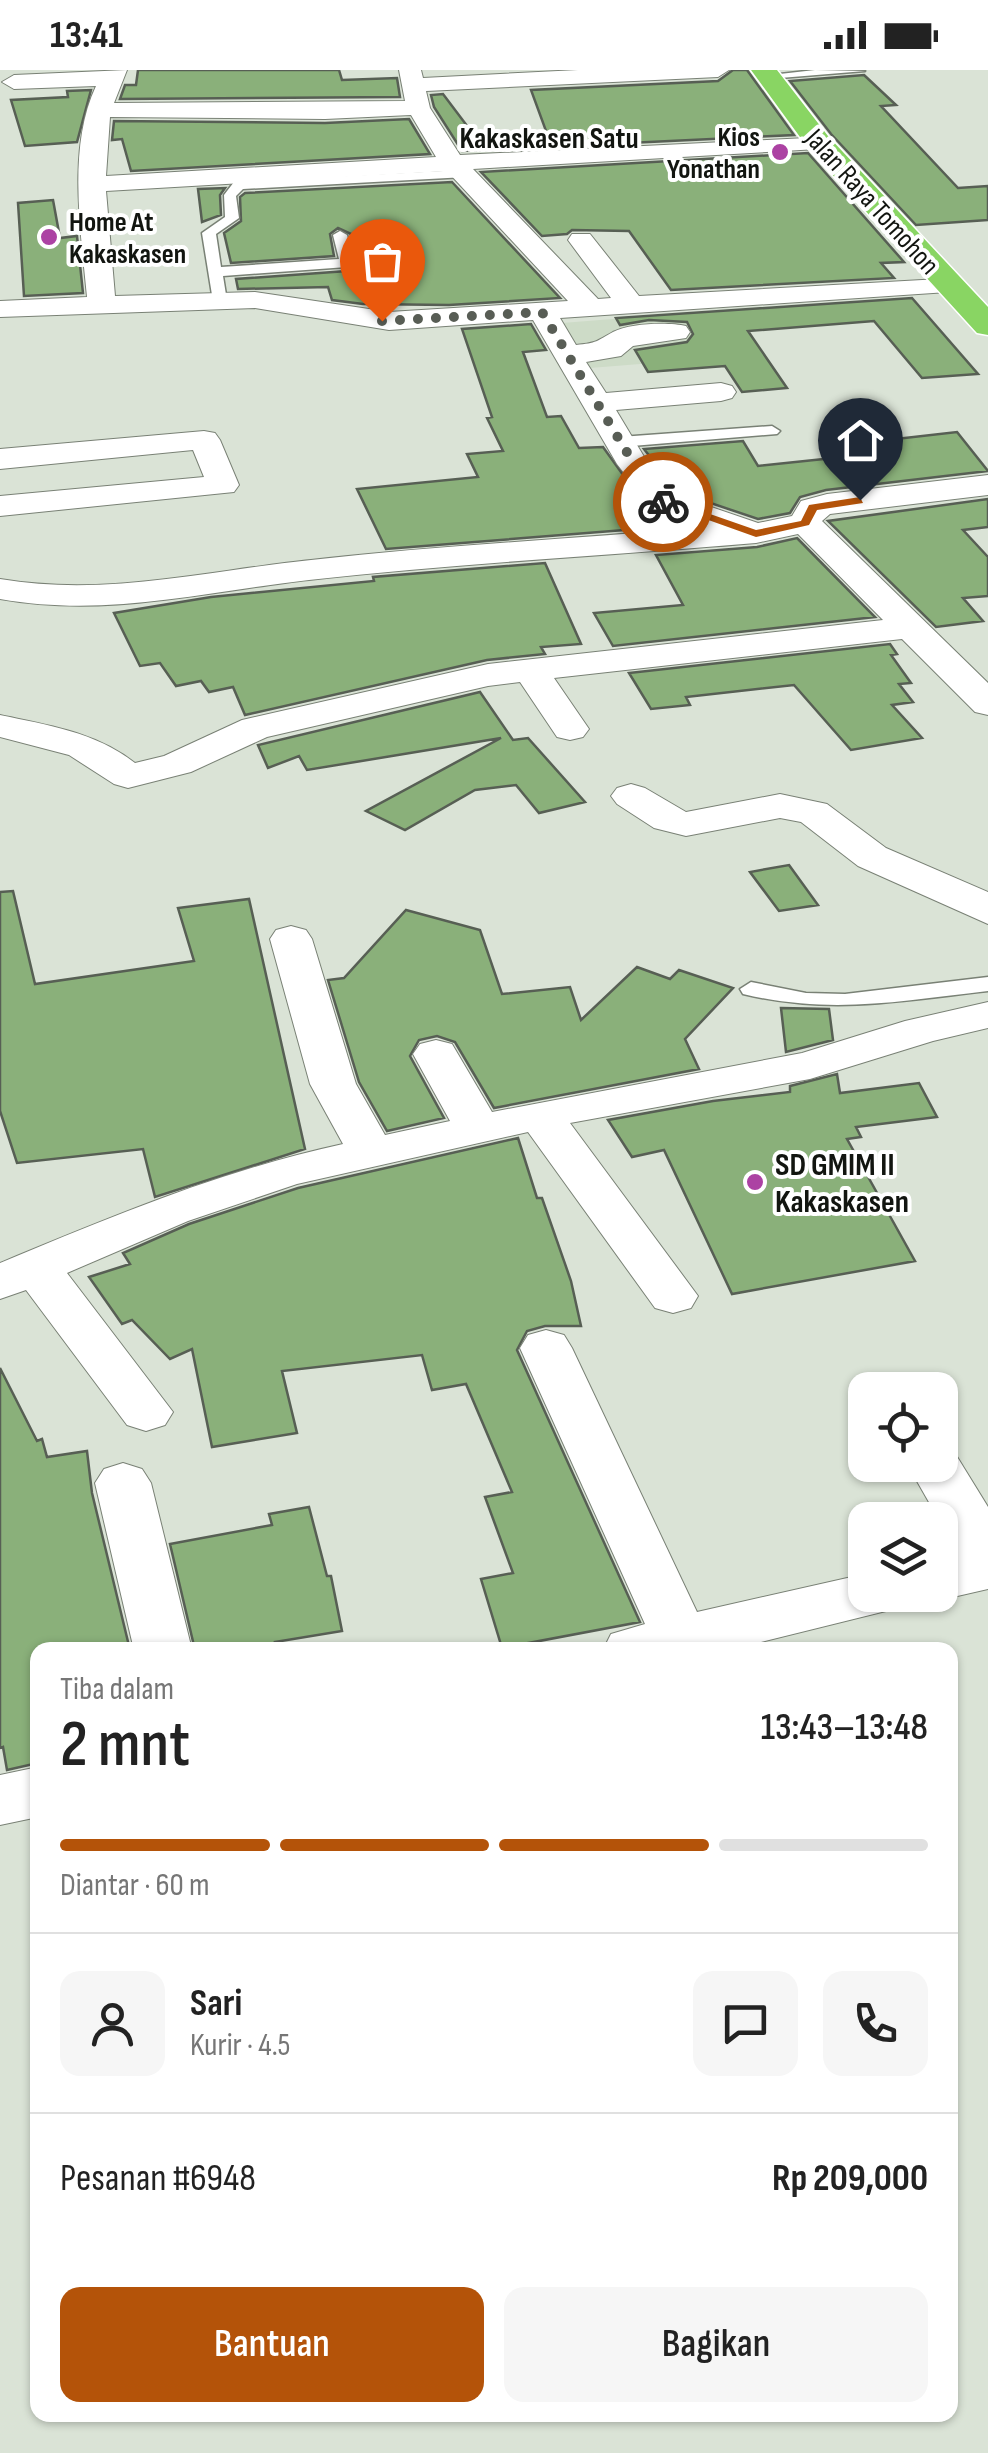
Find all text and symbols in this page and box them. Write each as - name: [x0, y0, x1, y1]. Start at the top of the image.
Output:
- text: 13:41: [50, 13, 123, 58]
- district label: Kakaskasen Satu: [459, 121, 639, 157]
- place label: Kios Yonathan: [667, 121, 760, 186]
- street label: Jalan Raya Tomohon: [797, 122, 946, 281]
- marker: Kios Yonathan: [769, 141, 791, 163]
- place label: Home At Kakaskasen: [69, 206, 186, 271]
- pin: [340, 219, 425, 322]
- marker: Home At Kakaskasen: [38, 226, 60, 248]
- icon: bag: [355, 234, 410, 289]
- pin: [818, 398, 903, 501]
- icon: home: [833, 413, 888, 468]
- courier: [613, 452, 713, 552]
- icon: bike: [636, 475, 691, 530]
- place label: SD GMIM II Kakaskasen: [775, 1146, 909, 1222]
- marker: SD GMIM II Kakaskasen: [744, 1171, 766, 1193]
- map controls: [848, 1372, 958, 1612]
- button: locate: [848, 1372, 958, 1482]
- button: layers: [848, 1502, 958, 1612]
- text: Tiba dalam: [60, 1670, 174, 1709]
- text: 13:43–13:48: [761, 1705, 928, 1750]
- text: 2 mnt: [60, 1707, 190, 1785]
- text: Diantar · 60 m: [60, 1866, 210, 1905]
- button: person: [60, 1971, 165, 2076]
- button: chat: [693, 1971, 798, 2076]
- button: phone: [823, 1971, 928, 2076]
- text: Sari: [190, 1981, 242, 2026]
- text: Kurir · 4.5: [190, 2026, 290, 2065]
- text: Pesanan #6948: [60, 2156, 256, 2201]
- text: Rp 209,000: [772, 2156, 928, 2201]
- button: Bantuan: [60, 2287, 484, 2402]
- button: Bagikan: [504, 2287, 928, 2402]

